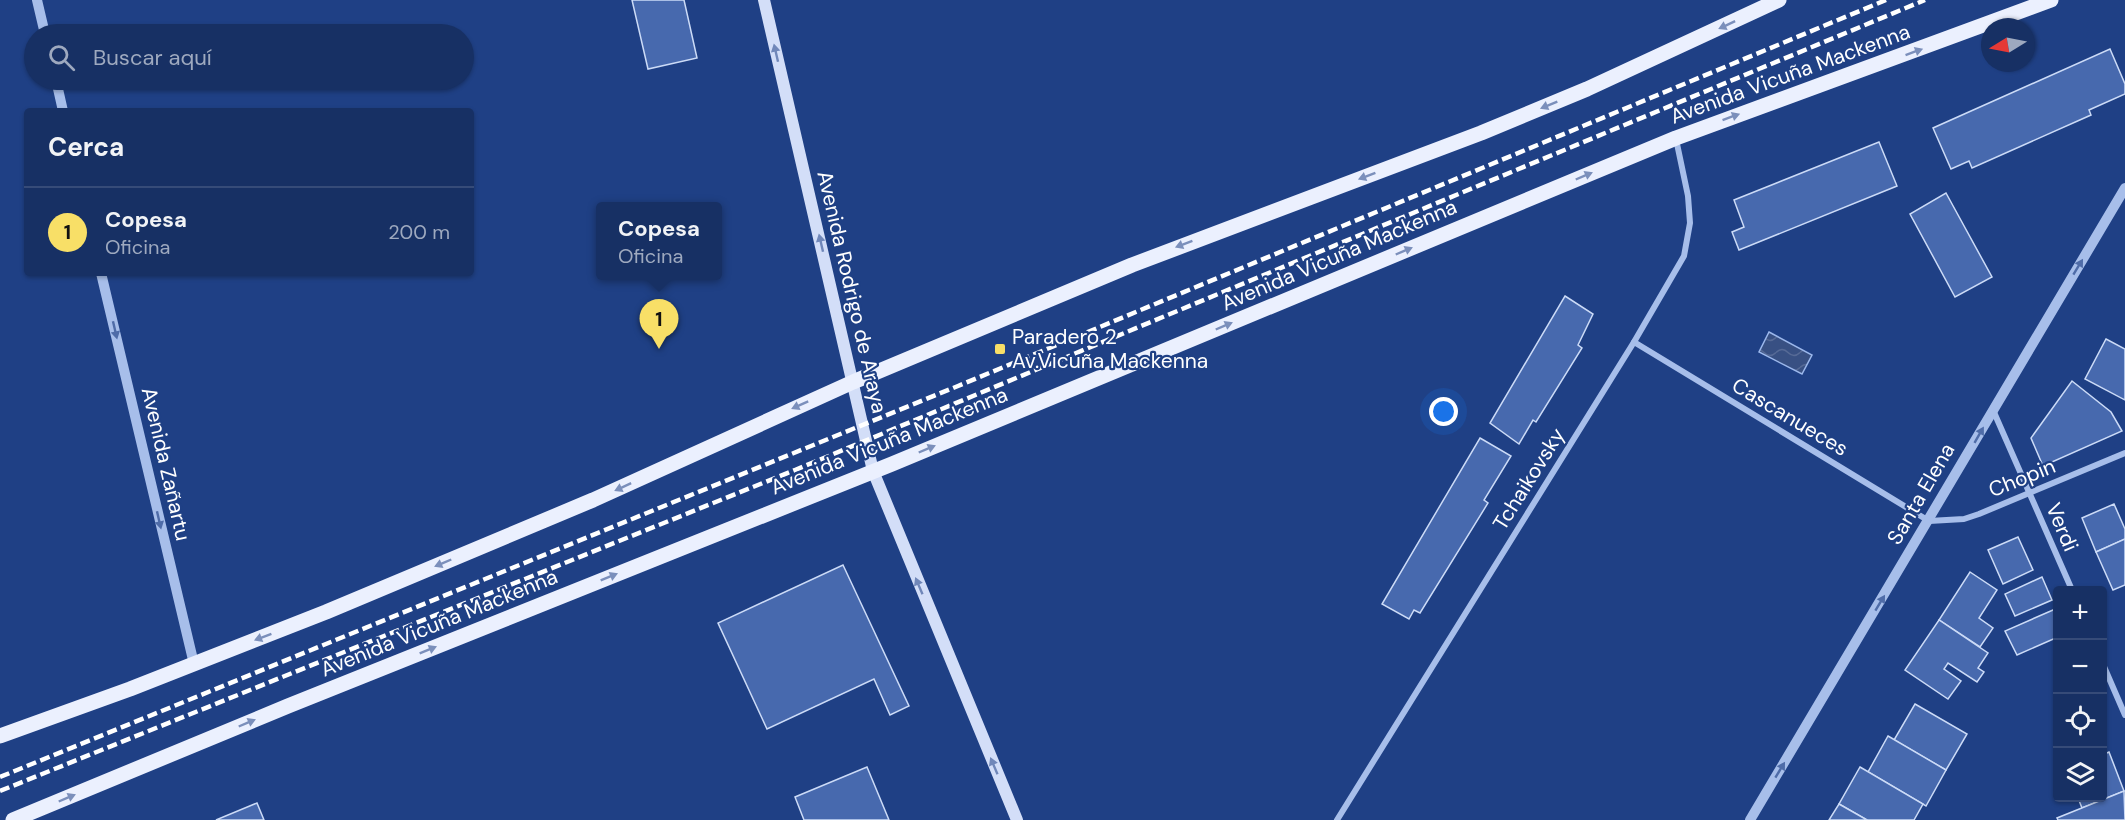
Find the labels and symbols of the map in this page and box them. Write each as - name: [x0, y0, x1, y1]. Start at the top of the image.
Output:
- street label: Avenida Vicuña Mackenna: [1666, 18, 1914, 130]
- north arrow: [1981, 18, 2035, 72]
- one-way arrow: [1718, 21, 1735, 30]
- one-way arrow: [771, 43, 780, 62]
- one-way arrow: [1906, 46, 1924, 56]
- one-way arrow: [1539, 100, 1557, 110]
- one-way arrow: [1722, 112, 1740, 122]
- street label: Avenida Rodrigo de Araya: [810, 168, 894, 416]
- one-way arrow: [1358, 171, 1376, 181]
- one-way arrow: [1575, 171, 1593, 181]
- street label: Avenida Vicuña Mackenna: [1217, 193, 1461, 317]
- one-way arrow: [815, 234, 825, 252]
- one-way arrow: [1175, 240, 1193, 250]
- one-way arrow: [1395, 246, 1413, 256]
- one-way arrow: [2073, 259, 2084, 275]
- pin: 1: [640, 300, 678, 349]
- one-way arrow: [110, 321, 120, 339]
- one-way arrow: [1215, 321, 1233, 331]
- place label: Paradero 2 Av.Vicuña Mackenna: [1012, 323, 1208, 375]
- marker: Paradero 2 Av.Vicuña Mackenna: [993, 342, 1007, 356]
- street label: Cascanueces: [1727, 371, 1853, 463]
- street label: Avenida Vicuña Mackenna: [766, 381, 1012, 501]
- street label: Avenida Zañartu: [135, 384, 197, 544]
- your location: [1429, 397, 1458, 426]
- one-way arrow: [790, 400, 808, 410]
- street label: Tchaikovsky: [1487, 422, 1572, 535]
- one-way arrow: [1974, 426, 1984, 443]
- street label: Santa Elena: [1881, 438, 1961, 550]
- one-way arrow: [918, 444, 936, 453]
- street label: Chopin: [1984, 452, 2060, 504]
- one-way arrow: [614, 482, 631, 491]
- street label: Verdi: [2039, 498, 2085, 556]
- one-way arrow: [155, 511, 165, 529]
- one-way arrow: [434, 558, 452, 568]
- street label: Avenida Vicuña Mackenna: [316, 563, 562, 683]
- one-way arrow: [600, 572, 618, 581]
- one-way arrow: [914, 577, 923, 595]
- one-way arrow: [1874, 595, 1885, 611]
- one-way arrow: [254, 632, 272, 642]
- one-way arrow: [420, 645, 438, 655]
- one-way arrow: [239, 718, 257, 728]
- one-way arrow: [989, 757, 998, 775]
- one-way arrow: [1774, 762, 1785, 778]
- one-way arrow: [59, 793, 77, 803]

